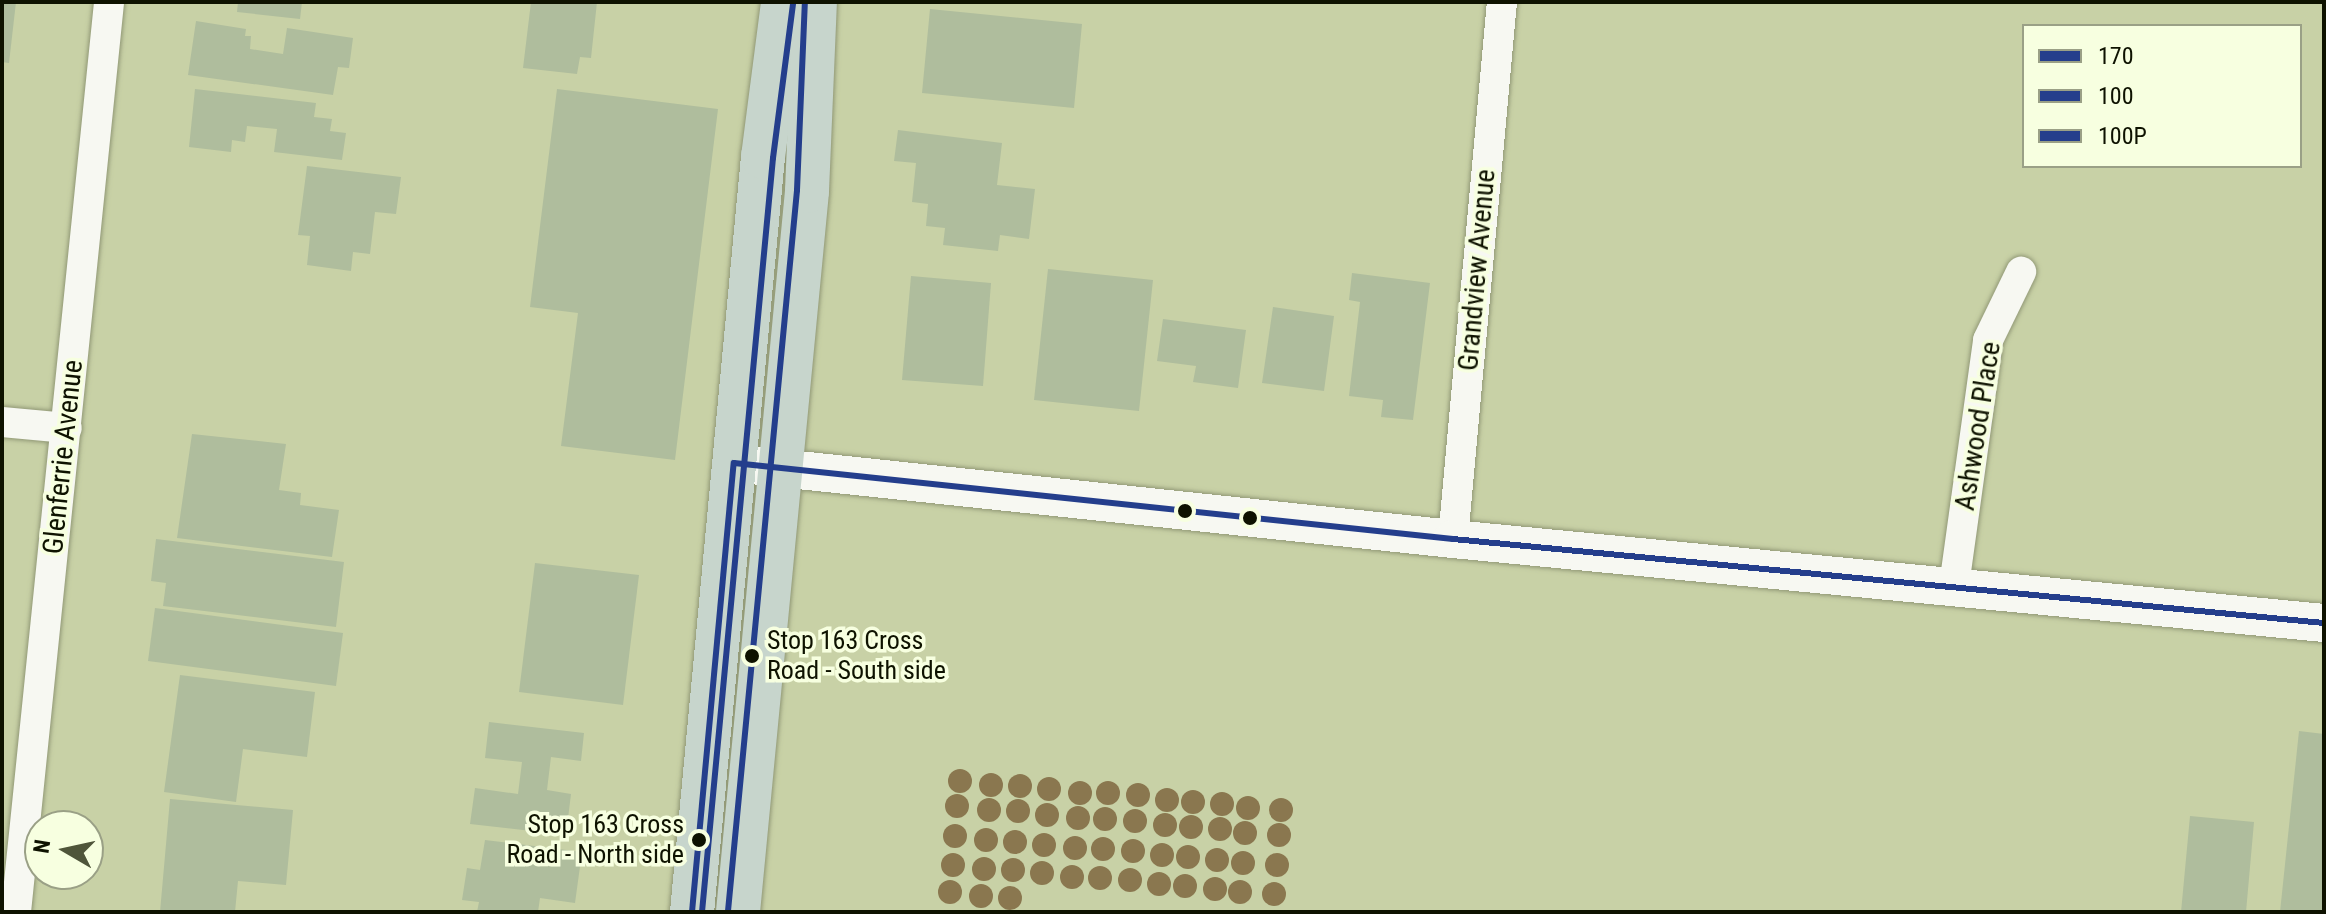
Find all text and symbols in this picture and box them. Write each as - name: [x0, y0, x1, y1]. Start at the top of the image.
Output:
- legend: [2022, 24, 2302, 168]
- text: 170: [2098, 42, 2134, 70]
- text: 100: [2098, 82, 2134, 110]
- text: 100P: [2098, 122, 2147, 150]
- street label: Grandview Avenue: [1451, 168, 1503, 372]
- street label: Ashwood Place: [1948, 339, 2008, 513]
- street label: Glenferrie Avenue: [36, 358, 90, 556]
- unlabelled marker: [1177, 503, 1193, 519]
- unlabelled marker: [1242, 510, 1258, 526]
- place label: Stop 163 Cross Road - South side: [767, 625, 946, 686]
- marker: Stop 163 Cross Road - South side: [744, 648, 760, 664]
- place label: Stop 163 Cross Road - North side: [507, 809, 684, 870]
- north arrow: [24, 810, 104, 890]
- marker: Stop 163 Cross Road - North side: [691, 832, 707, 848]
- text: N: [28, 838, 55, 855]

